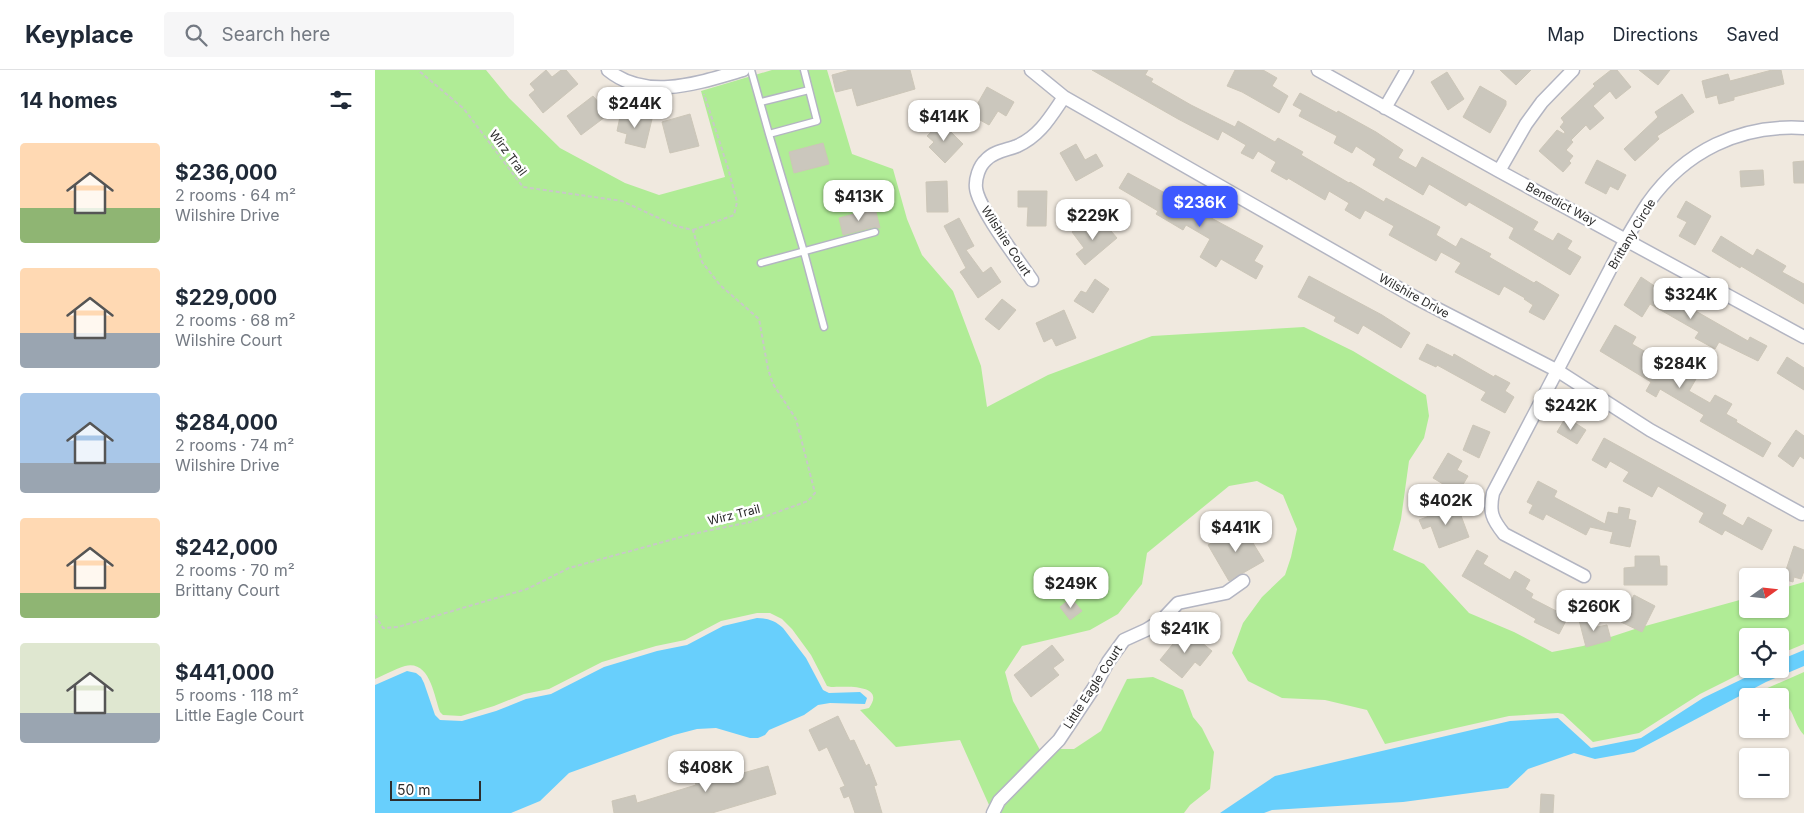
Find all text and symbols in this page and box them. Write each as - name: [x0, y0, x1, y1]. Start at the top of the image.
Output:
- search box: [164, 12, 514, 57]
- text: Keyplace: [25, 20, 134, 49]
- icon: search: [182, 21, 210, 49]
- text: Search here: [222, 23, 330, 46]
- text: Map: [1547, 24, 1585, 45]
- text: Directions: [1613, 24, 1698, 45]
- text: Saved: [1726, 24, 1779, 45]
- icon: filters: [327, 86, 355, 114]
- pin: $244K: [600, 87, 670, 129]
- text: 14 homes: [20, 88, 118, 113]
- text: $244K: [608, 93, 662, 113]
- pin: $414K: [909, 100, 979, 142]
- text: $414K: [919, 106, 969, 126]
- street label: Wirz Trail: [486, 127, 530, 179]
- text: $236,000: [175, 160, 277, 185]
- icon: home: [60, 163, 120, 223]
- street label: Benedict Way: [1523, 179, 1599, 229]
- pin: $413K: [824, 180, 894, 222]
- text: 2 rooms · 64 m²: [175, 185, 296, 205]
- text: $413K: [834, 186, 884, 206]
- pin: $236K: [1165, 186, 1235, 228]
- text: $236K: [1174, 192, 1226, 212]
- street label: Brittany Circle: [1605, 196, 1659, 272]
- pin: $229K: [1058, 198, 1128, 241]
- street label: Wilshire Court: [978, 203, 1035, 279]
- text: Wilshire Drive: [175, 205, 280, 225]
- text: $229K: [1067, 205, 1119, 225]
- street label: Wilshire Drive: [1376, 270, 1452, 321]
- pin: $324K: [1656, 278, 1726, 320]
- text: $324K: [1665, 284, 1717, 304]
- text: $229,000: [175, 285, 277, 310]
- icon: home: [60, 288, 120, 348]
- text: 2 rooms · 68 m²: [175, 310, 296, 330]
- text: Wilshire Court: [175, 330, 282, 350]
- pin: $284K: [1645, 346, 1715, 389]
- text: $284K: [1653, 353, 1707, 373]
- pin: $242K: [1536, 388, 1606, 431]
- text: $242K: [1545, 395, 1597, 415]
- text: $284,000: [175, 410, 278, 435]
- icon: home: [60, 413, 120, 473]
- text: 2 rooms · 74 m²: [175, 435, 294, 455]
- text: Wilshire Drive: [175, 455, 280, 475]
- pin: $402K: [1411, 484, 1481, 526]
- text: $402K: [1419, 490, 1473, 510]
- street label: Wirz Trail: [706, 501, 762, 528]
- pin: $441K: [1201, 510, 1271, 553]
- text: $441K: [1211, 517, 1261, 537]
- text: $242,000: [175, 535, 278, 560]
- icon: home: [60, 538, 120, 598]
- text: 2 rooms · 70 m²: [175, 560, 295, 580]
- pin: $249K: [1036, 566, 1106, 609]
- north arrow: [1739, 568, 1789, 618]
- map controls: [1739, 568, 1789, 798]
- text: $249K: [1044, 573, 1098, 593]
- text: Brittany Court: [175, 580, 280, 600]
- pin: $260K: [1559, 590, 1629, 632]
- text: $260K: [1567, 596, 1621, 616]
- pin: $241K: [1150, 612, 1220, 654]
- text: $241K: [1161, 618, 1209, 638]
- button: locate: [1739, 628, 1789, 678]
- street label: Little Eagle Court: [1060, 642, 1125, 731]
- text: $441,000: [175, 660, 274, 685]
- icon: home: [60, 663, 120, 723]
- text: 5 rooms · 118 m²: [175, 685, 299, 705]
- button: +: [1739, 688, 1789, 738]
- text: Little Eagle Court: [175, 705, 304, 725]
- button: −: [1739, 748, 1789, 798]
- pin: $408K: [671, 750, 741, 793]
- text: $408K: [679, 757, 733, 777]
- scale bar: [390, 778, 481, 801]
- text: 50 m: [397, 781, 431, 798]

